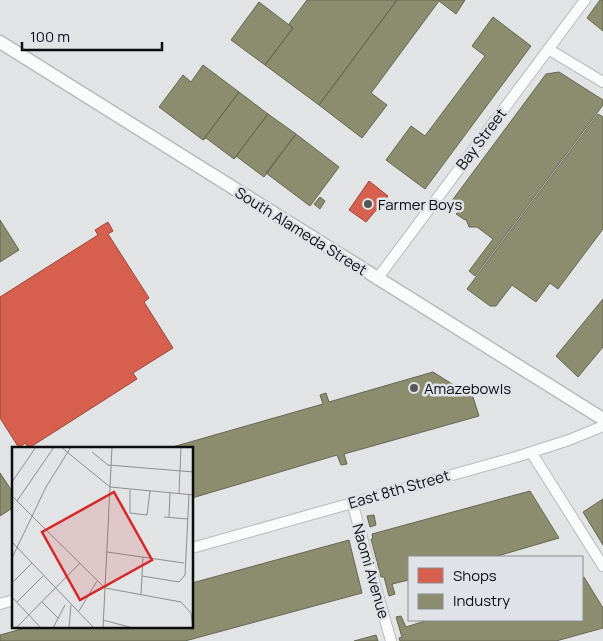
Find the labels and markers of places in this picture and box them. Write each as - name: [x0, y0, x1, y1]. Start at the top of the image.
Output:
- place label: Farmer Boys: [378, 194, 463, 215]
- marker: Farmer Boys: [362, 198, 374, 210]
- place label: Amazebowls: [424, 378, 511, 399]
- marker: Amazebowls: [408, 382, 420, 394]

